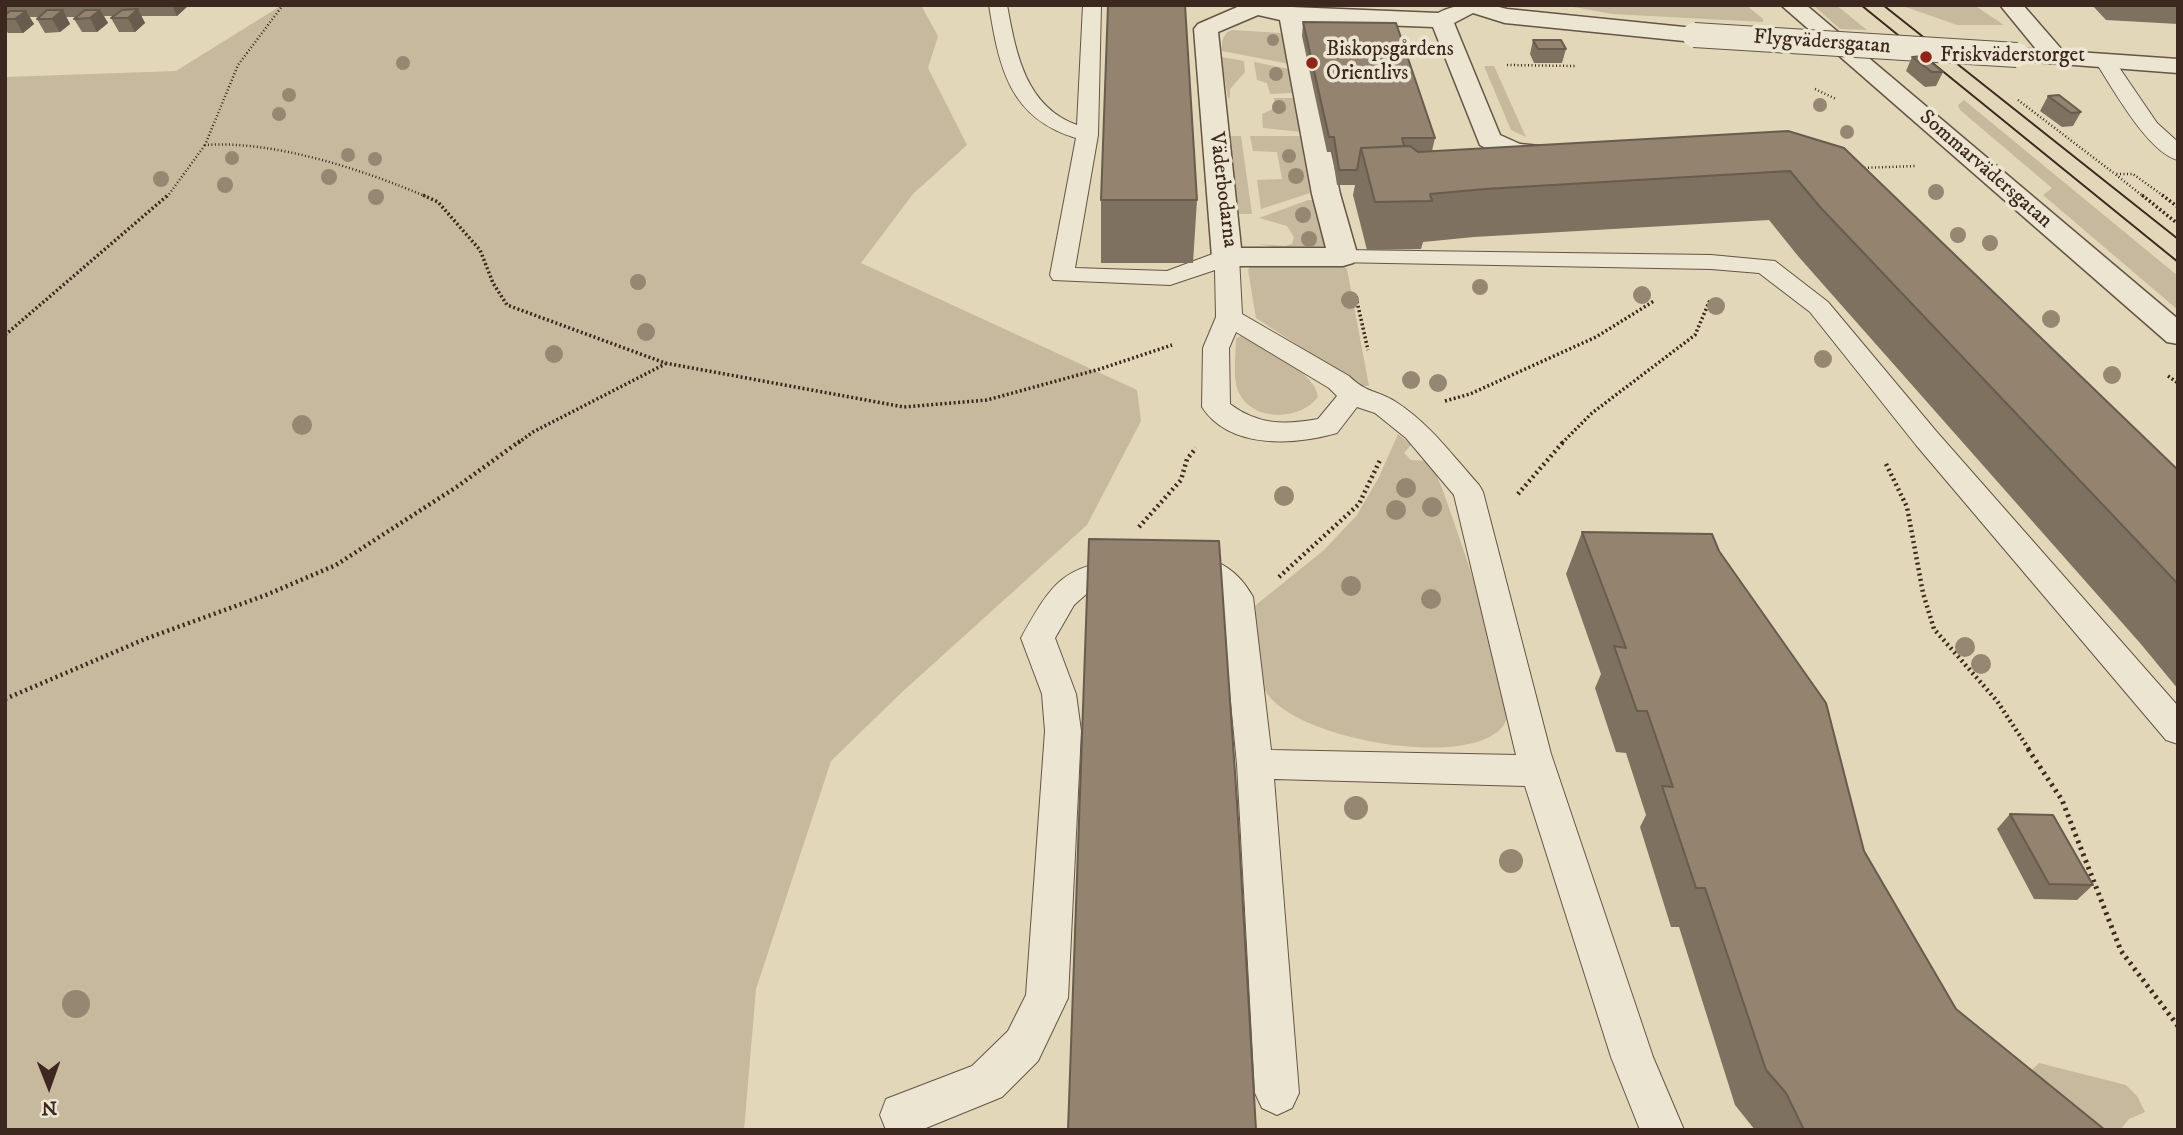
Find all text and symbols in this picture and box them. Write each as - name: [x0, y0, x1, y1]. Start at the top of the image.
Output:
- street label: Flygvädersgatan: [1753, 26, 1891, 60]
- place label: Biskopsgårdens Orientlivs: [1326, 38, 1454, 88]
- place label: Friskväderstorget: [1940, 44, 2085, 70]
- marker: Friskväderstorget: [1918, 49, 1934, 65]
- marker: Biskopsgårdens Orientlivs: [1304, 55, 1320, 71]
- street label: Sommarvädersgatan: [1913, 105, 2057, 235]
- street label: Väderbodarna: [1202, 131, 1242, 249]
- north arrow: [14, 1051, 84, 1121]
- text: N: [41, 1096, 57, 1119]

